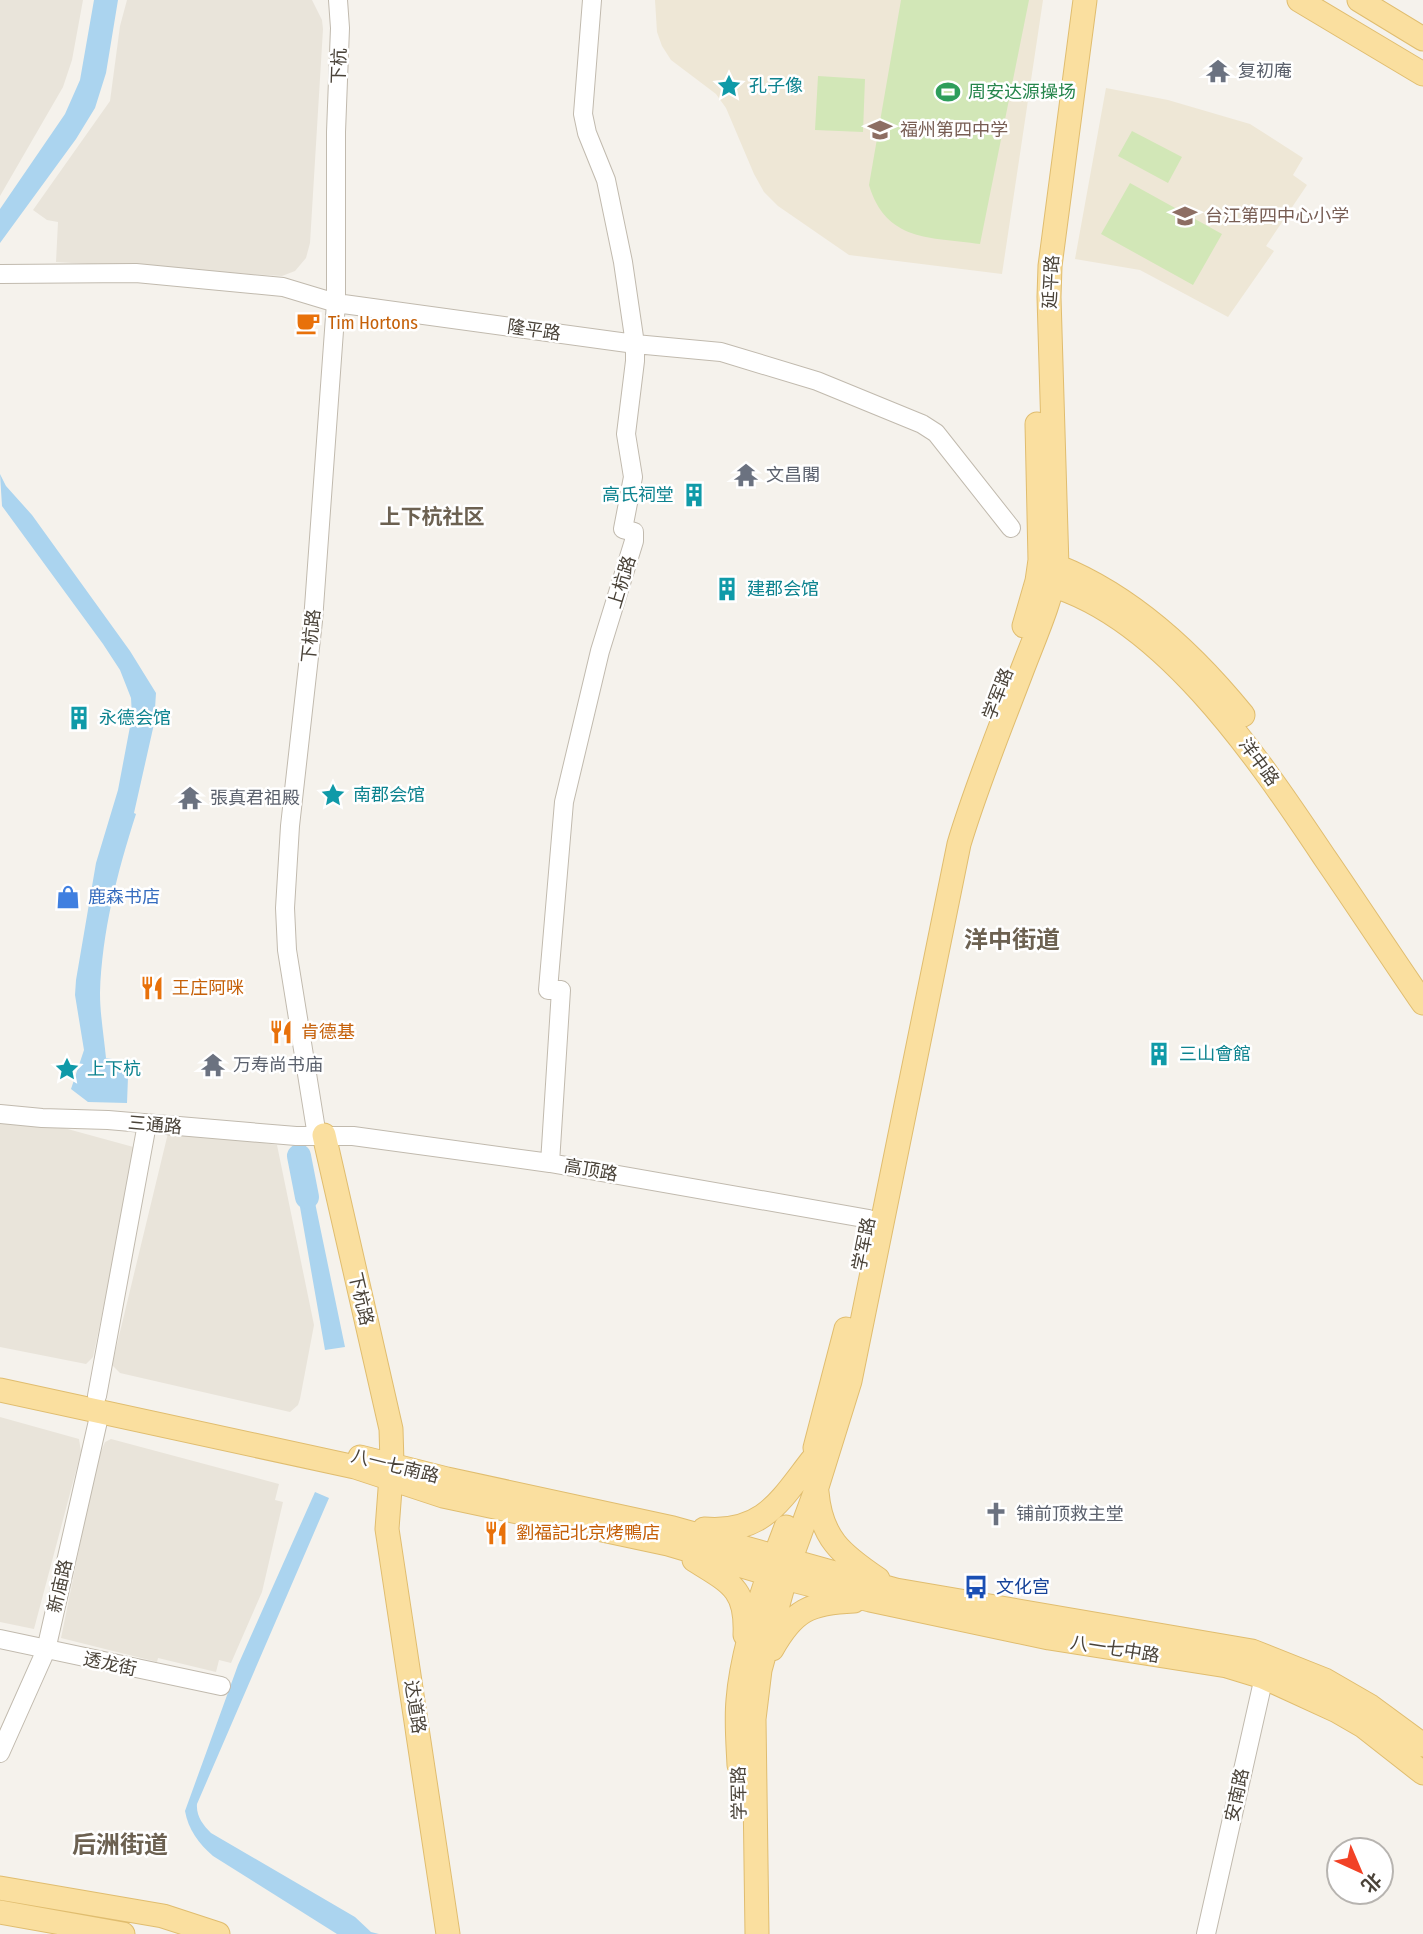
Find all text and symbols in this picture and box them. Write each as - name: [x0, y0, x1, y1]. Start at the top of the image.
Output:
- street label: 下杭: [327, 48, 351, 84]
- temple icon: 复初庵: [1204, 57, 1232, 85]
- place label: 复初庵: [1238, 60, 1292, 82]
- place icon: 孔子像: [715, 72, 743, 100]
- place label: 孔子像: [749, 75, 803, 97]
- sports icon: 周安达源操场: [934, 78, 962, 106]
- place label: 周安达源操场: [968, 81, 1076, 103]
- school or university icon: 福州第四中学: [866, 116, 894, 144]
- place label: 福州第四中学: [900, 119, 1008, 141]
- school or university icon: 台江第四中心小学: [1171, 202, 1199, 230]
- place label: 台江第四中心小学: [1205, 205, 1349, 227]
- street label: 延平路: [1039, 254, 1063, 310]
- cafe icon: Tim Hortons: [294, 309, 322, 337]
- place label: Tim Hortons: [328, 312, 418, 334]
- street label: 隆平路: [506, 315, 562, 345]
- temple icon: 文昌閣: [732, 461, 760, 489]
- place label: 文昌閣: [766, 464, 820, 486]
- building icon: 高氏祠堂: [680, 481, 708, 509]
- place label: 高氏祠堂: [602, 484, 674, 506]
- district label: 上下杭社区: [380, 504, 485, 530]
- street label: 上杭路: [604, 553, 640, 611]
- building icon: 建郡会馆: [713, 575, 741, 603]
- place label: 建郡会馆: [747, 578, 819, 600]
- street label: 下杭路: [297, 608, 325, 664]
- street label: 学军路: [978, 665, 1018, 723]
- building icon: 永德会馆: [65, 704, 93, 732]
- place label: 永德会馆: [99, 707, 171, 729]
- street label: 洋中路: [1234, 734, 1284, 790]
- place icon: 南郡会馆: [319, 781, 347, 809]
- temple icon: 張真君祖殿: [176, 784, 204, 812]
- place label: 南郡会馆: [353, 784, 425, 806]
- place label: 張真君祖殿: [210, 787, 300, 809]
- shop icon: 鹿森书店: [54, 883, 82, 911]
- place label: 鹿森书店: [88, 886, 160, 908]
- district label: 洋中街道: [964, 926, 1060, 954]
- restaurant icon: 王庄阿咪: [138, 974, 166, 1002]
- place label: 王庄阿咪: [172, 977, 244, 999]
- restaurant icon: 肯德基: [267, 1018, 295, 1046]
- place label: 肯德基: [301, 1021, 355, 1043]
- building icon: 三山會館: [1145, 1040, 1173, 1068]
- place label: 三山會館: [1179, 1043, 1251, 1065]
- temple icon: 万寿尚书庙: [199, 1051, 227, 1079]
- place label: 万寿尚书庙: [233, 1054, 323, 1076]
- place icon: 上下杭: [53, 1055, 81, 1083]
- place label: 上下杭: [87, 1058, 141, 1080]
- street label: 三通路: [127, 1112, 183, 1138]
- street label: 高顶路: [563, 1154, 619, 1186]
- street label: 学军路: [848, 1215, 880, 1273]
- street label: 下杭路: [344, 1270, 378, 1328]
- street label: 八一七南路: [349, 1444, 441, 1488]
- church icon: 铺前顶救主堂: [982, 1500, 1010, 1528]
- place label: 铺前顶救主堂: [1016, 1503, 1124, 1525]
- restaurant icon: 劉福記北京烤鴨店: [482, 1519, 510, 1547]
- place label: 劉福記北京烤鴨店: [516, 1522, 660, 1544]
- street label: 新庙路: [43, 1557, 77, 1615]
- bus stop icon: 文化宫: [962, 1573, 990, 1601]
- place label: 文化宫: [996, 1576, 1050, 1598]
- street label: 八一七中路: [1069, 1631, 1161, 1667]
- street label: 透龙街: [81, 1648, 139, 1680]
- street label: 达道路: [400, 1679, 430, 1735]
- street label: 学军路: [728, 1766, 750, 1820]
- street label: 安南路: [1221, 1766, 1253, 1824]
- district label: 后洲街道: [72, 1831, 168, 1859]
- north arrow: [1325, 1836, 1395, 1906]
- text: 北: [1357, 1868, 1386, 1898]

